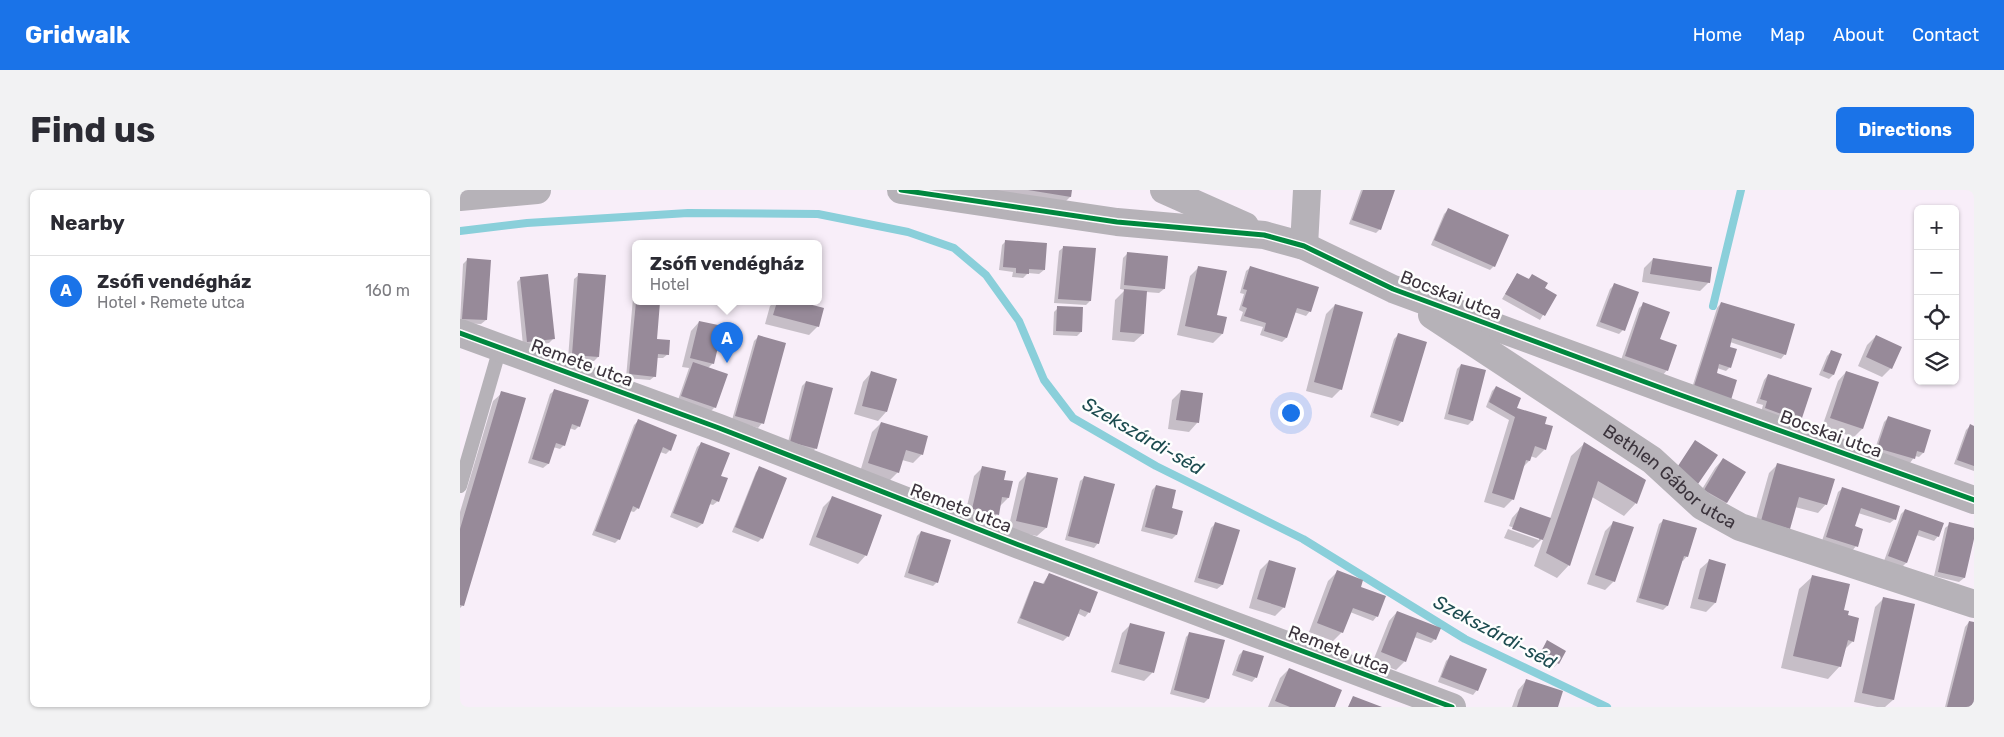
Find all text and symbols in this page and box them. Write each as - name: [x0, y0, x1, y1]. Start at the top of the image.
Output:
- text: Gridwalk: [25, 21, 130, 49]
- text: Home: [1693, 24, 1742, 46]
- text: Map: [1770, 24, 1805, 46]
- text: About: [1833, 24, 1884, 46]
- text: Contact: [1912, 24, 1979, 46]
- button: Directions: [1836, 107, 1974, 153]
- text: Find us: [30, 109, 155, 151]
- map controls: [1914, 205, 1959, 385]
- button: +: [1914, 205, 1959, 250]
- text: Nearby: [50, 210, 125, 235]
- popup: [632, 240, 822, 305]
- button: −: [1914, 250, 1959, 295]
- text: Zsófi vendégház: [650, 252, 804, 275]
- street label: Bocskai utca: [1397, 266, 1505, 324]
- text: Zsófi vendégház: [97, 270, 252, 293]
- text: Hotel: [650, 275, 689, 294]
- text: A: [60, 281, 72, 300]
- text: 160 m: [365, 281, 410, 300]
- text: Hotel · Remete utca: [97, 293, 245, 312]
- button: locate: [1914, 295, 1959, 340]
- pin: A: [711, 322, 743, 363]
- street label: Remete utca: [528, 334, 636, 392]
- button: layers: [1914, 340, 1959, 385]
- water label: Szekszárdi-séd: [1079, 392, 1208, 480]
- your location: [1278, 400, 1304, 426]
- street label: Bocskai utca: [1777, 405, 1885, 463]
- street label: Bethlen Gábor utca: [1599, 420, 1740, 534]
- street label: Remete utca: [907, 479, 1015, 537]
- water label: Szekszárdi-séd: [1430, 590, 1561, 674]
- street label: Remete utca: [1285, 621, 1393, 679]

